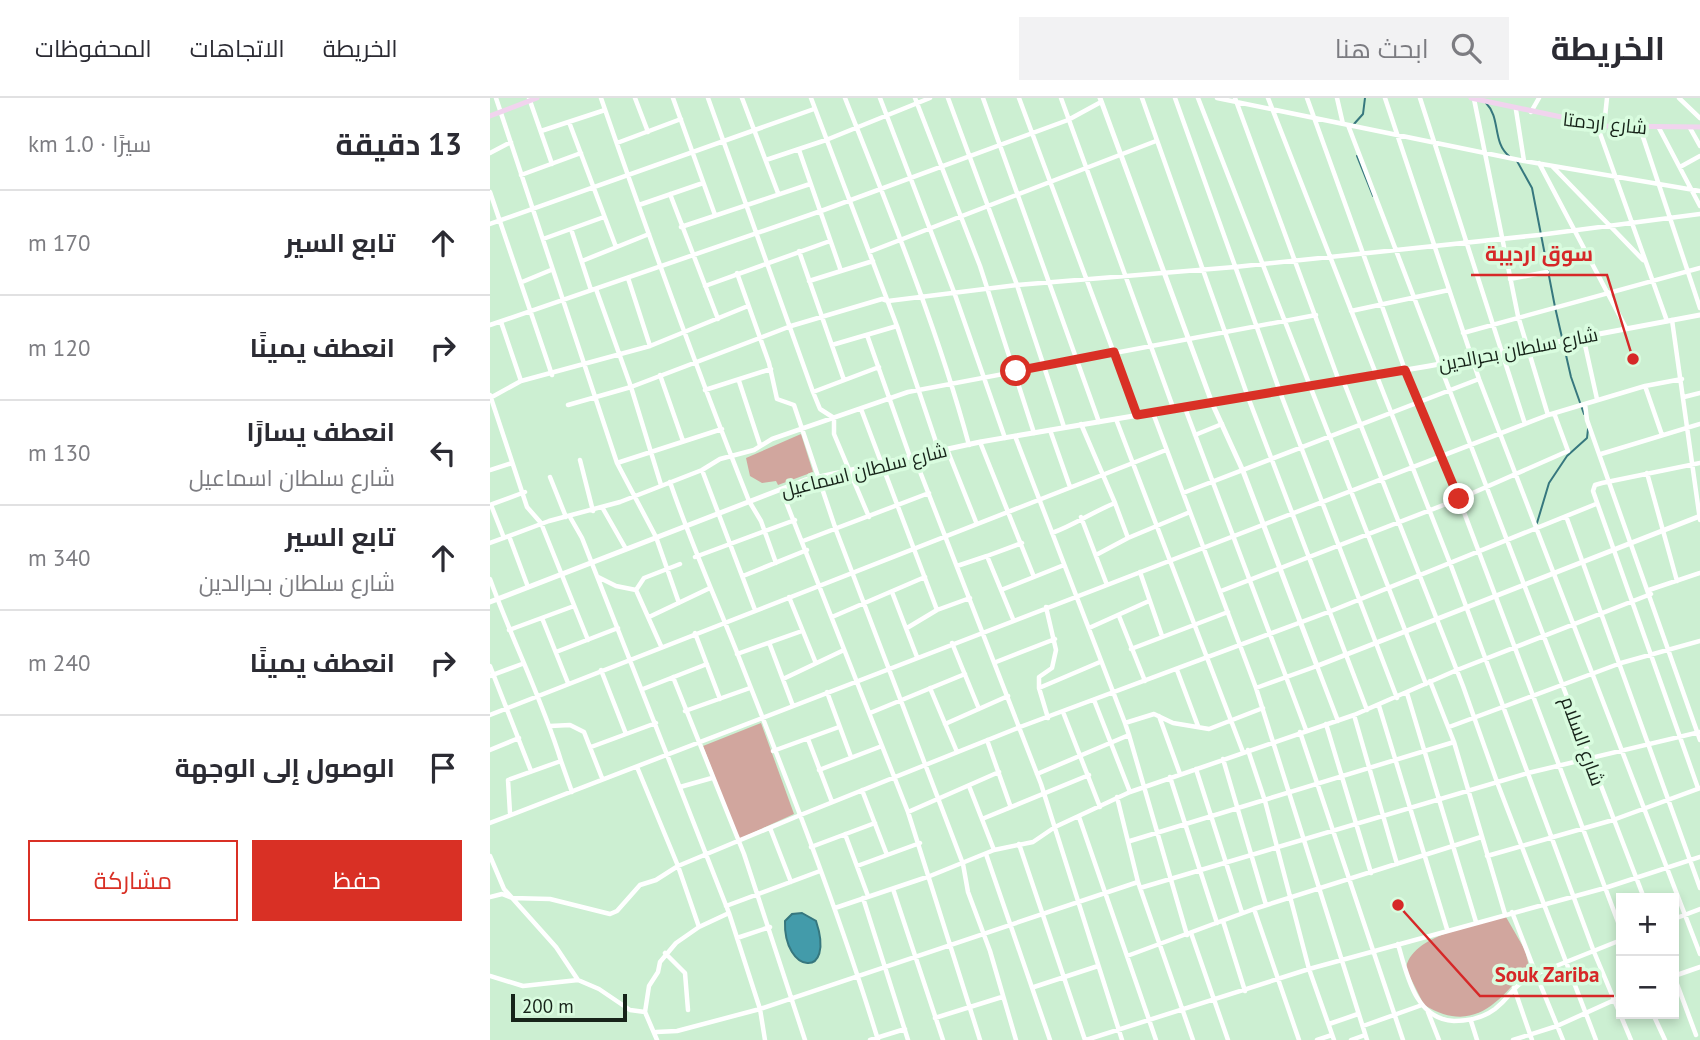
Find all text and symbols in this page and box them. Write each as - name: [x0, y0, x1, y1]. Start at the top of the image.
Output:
- search box: [1019, 17, 1509, 80]
- text: الخريطة: [1551, 26, 1665, 69]
- icon: search: [1447, 29, 1485, 67]
- text: ابحث هنا: [1335, 32, 1429, 65]
- text: المحفوظات: [35, 33, 152, 64]
- text: الاتجاهات: [190, 33, 285, 64]
- text: الخريطة: [323, 33, 398, 64]
- street label: شارع اردمتا: [1561, 107, 1648, 141]
- text: 13 دقيقة: [336, 124, 462, 163]
- text: سيرًا · 1.0 km: [28, 129, 151, 158]
- icon: ahead: [424, 224, 462, 262]
- text: تابع السير: [285, 226, 395, 259]
- text: 170 m: [28, 228, 90, 257]
- callout: سوق ارديبة: [1471, 233, 1607, 275]
- text: سوق ارديبة: [1485, 240, 1593, 267]
- street label: شارع سلطان بحرالدين: [1436, 322, 1600, 378]
- icon: right: [424, 329, 462, 367]
- text: انعطف يمينًا: [250, 331, 395, 364]
- text: 120 m: [28, 333, 90, 362]
- route start: [1000, 355, 1031, 386]
- text: انعطف يسارًا: [247, 415, 395, 448]
- icon: left: [424, 434, 462, 472]
- text: 130 m: [28, 438, 90, 467]
- street label: شارع سلطان اسماعيل: [778, 438, 950, 504]
- text: شارع سلطان اسماعيل: [189, 463, 395, 492]
- route end: [1443, 483, 1474, 514]
- text: تابع السير: [285, 520, 395, 553]
- icon: ahead: [424, 539, 462, 577]
- text: 340 m: [28, 543, 90, 572]
- text: شارع سلطان بحرالدين: [199, 568, 395, 597]
- icon: right: [424, 644, 462, 682]
- text: انعطف يمينًا: [250, 646, 395, 679]
- text: 240 m: [28, 648, 90, 677]
- street label: شارع السلام: [1554, 693, 1610, 790]
- icon: arrive: [424, 749, 462, 787]
- text: الوصول إلى الوجهة: [175, 751, 395, 784]
- button: مشاركة: [28, 840, 238, 921]
- button: حفظ: [252, 840, 462, 921]
- map controls: [1616, 893, 1679, 1019]
- button: +: [1616, 893, 1679, 956]
- callout: Souk Zariba: [1480, 954, 1614, 996]
- button: −: [1616, 956, 1679, 1019]
- text: Souk Zariba: [1495, 961, 1599, 988]
- scale bar: [511, 991, 626, 1023]
- text: 200 m: [522, 994, 574, 1018]

